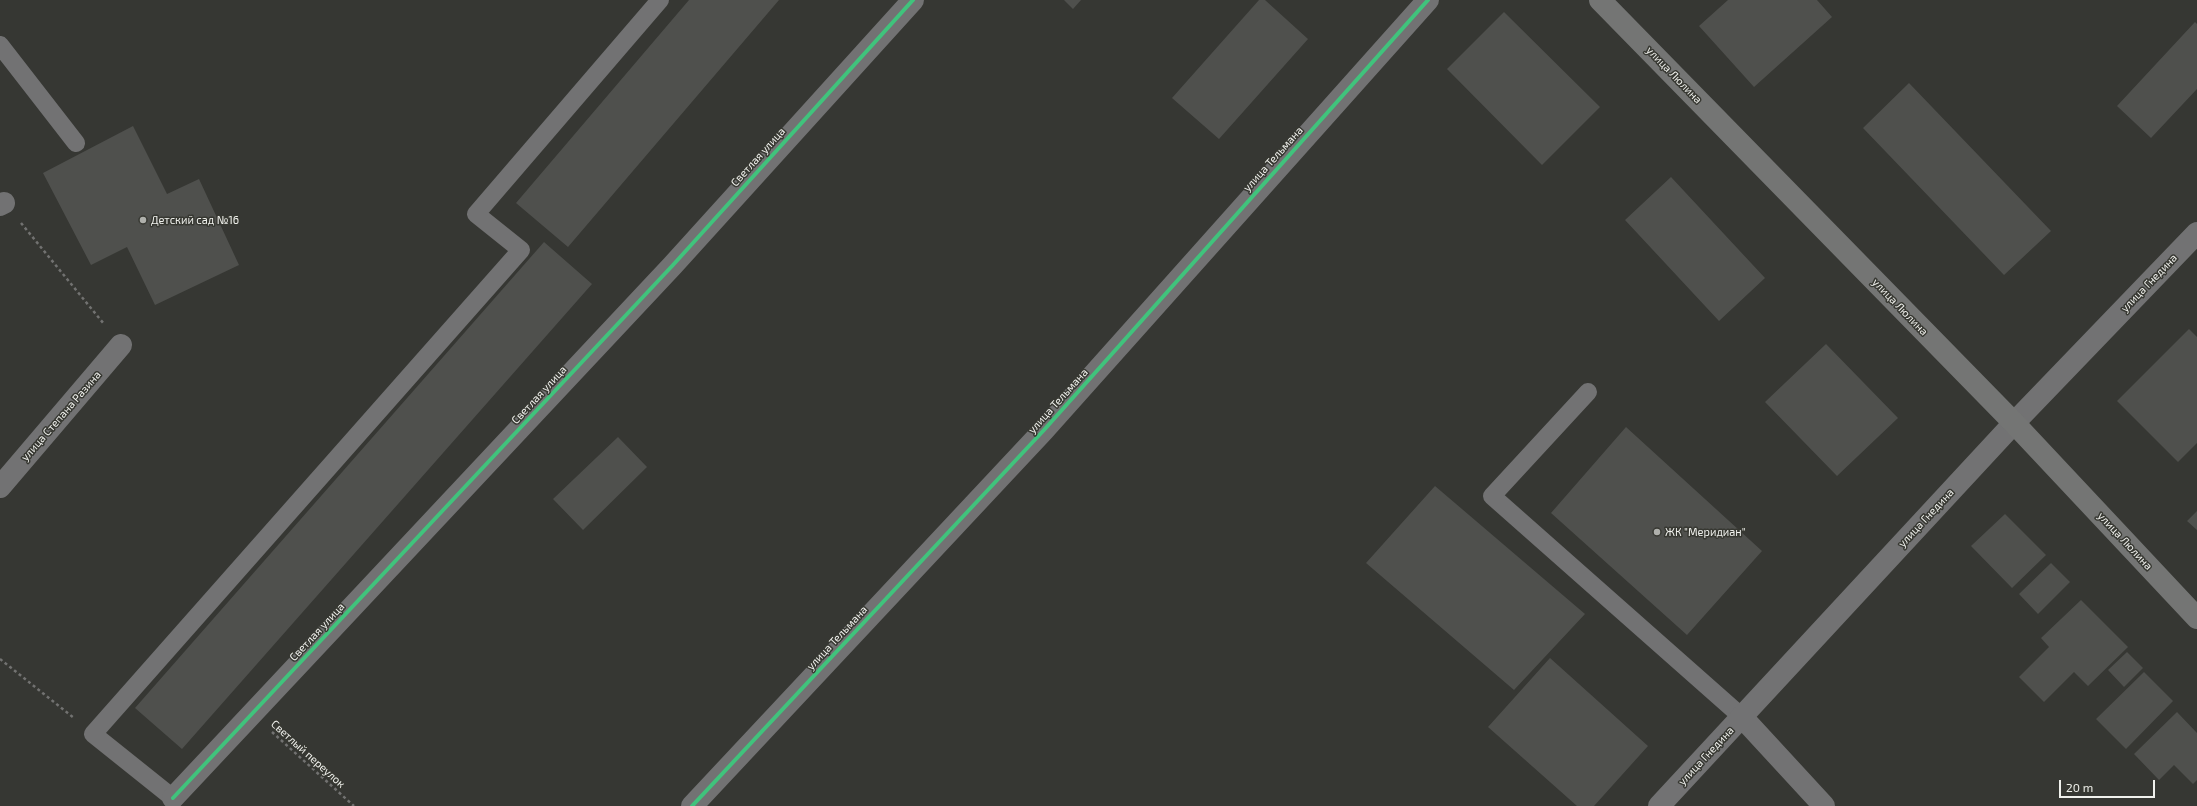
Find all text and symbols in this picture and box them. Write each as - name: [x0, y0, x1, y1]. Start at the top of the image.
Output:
- street label: улица Люлина: [1643, 44, 1705, 106]
- street label: улица Тельмана: [1240, 124, 1306, 194]
- street label: Светлая улица: [728, 125, 788, 189]
- place label: Детский сад №16: [151, 213, 239, 227]
- marker: Детский сад №16: [138, 215, 148, 225]
- street label: улица Гнедина: [2118, 251, 2180, 315]
- street label: улица Люлина: [1869, 276, 1931, 338]
- street label: Светлая улица: [509, 363, 569, 427]
- street label: улица Тельмана: [1025, 366, 1091, 436]
- street label: улица Степана Разина: [18, 368, 104, 464]
- street label: улица Гнедина: [1895, 486, 1957, 550]
- street label: улица Люлина: [2095, 509, 2155, 573]
- place label: ЖК "Меридиан": [1665, 525, 1746, 539]
- marker: ЖК "Меридиан": [1652, 527, 1662, 537]
- street label: Светлая улица: [287, 600, 347, 664]
- street label: улица Тельмана: [804, 603, 870, 673]
- street label: Светлый переулок: [268, 717, 348, 791]
- street label: улица Гнедина: [1675, 724, 1737, 788]
- scale bar: [2061, 772, 2157, 798]
- text: 20 m: [2066, 780, 2093, 794]

